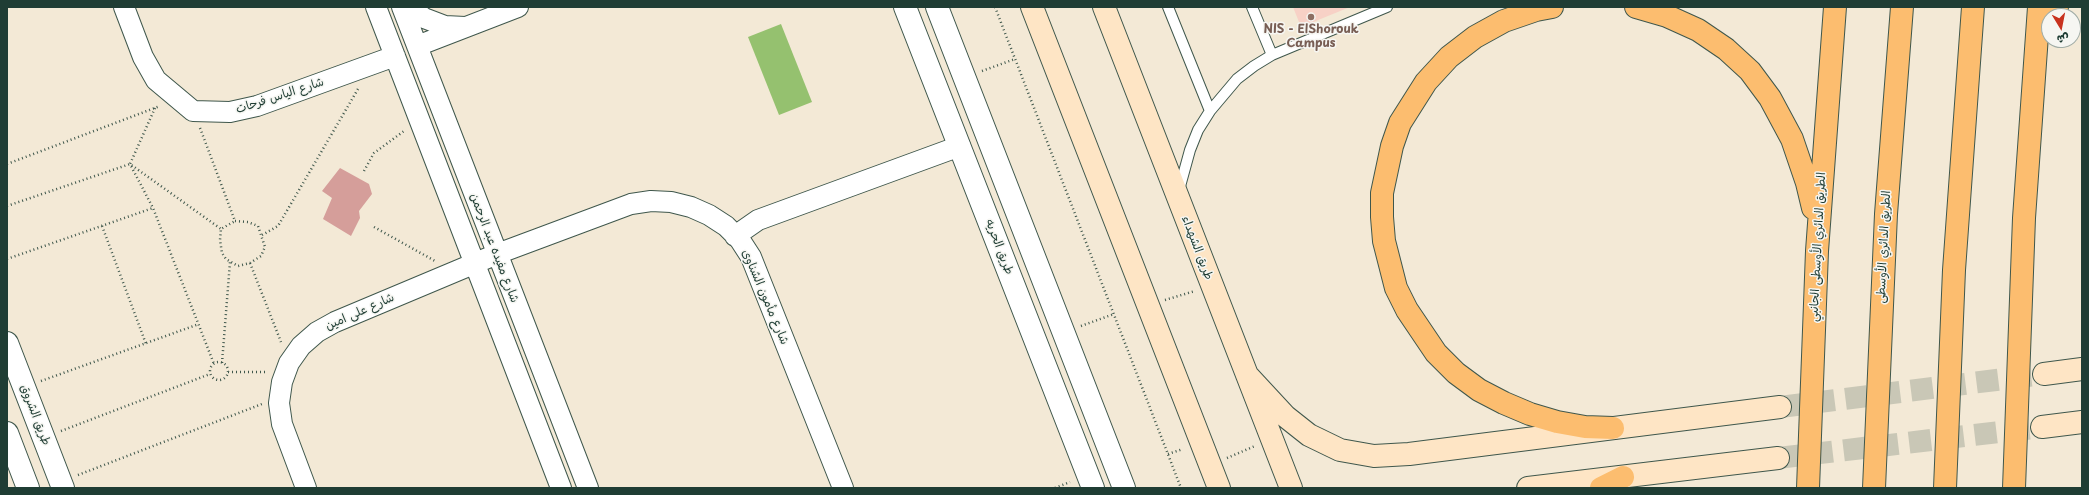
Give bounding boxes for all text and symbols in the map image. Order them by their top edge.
north arrow [2041,8,2081,48]
marker: NIS - ElShorouk Campus [1306,12,1316,22]
place label: NIS - ElShorouk Campus [1263,23,1359,51]
text: ش [2056,30,2070,49]
street label: شارع الياس فرحات [234,75,326,117]
street label: الطريق الدائري الأوسطى الجانبي [1807,172,1829,322]
street label: الطريق الدائري الأوسطى [1874,190,1894,304]
street label: شارع مفيده عبد الرحمن [466,191,522,305]
street label: طريق الشهداء [1178,214,1216,282]
street label: طريق الحريه [982,217,1016,277]
street label: شارع مأمون الشناوى [738,247,792,347]
street label: شارع على امين [323,290,397,334]
street label: طريق الشروق [17,383,53,447]

